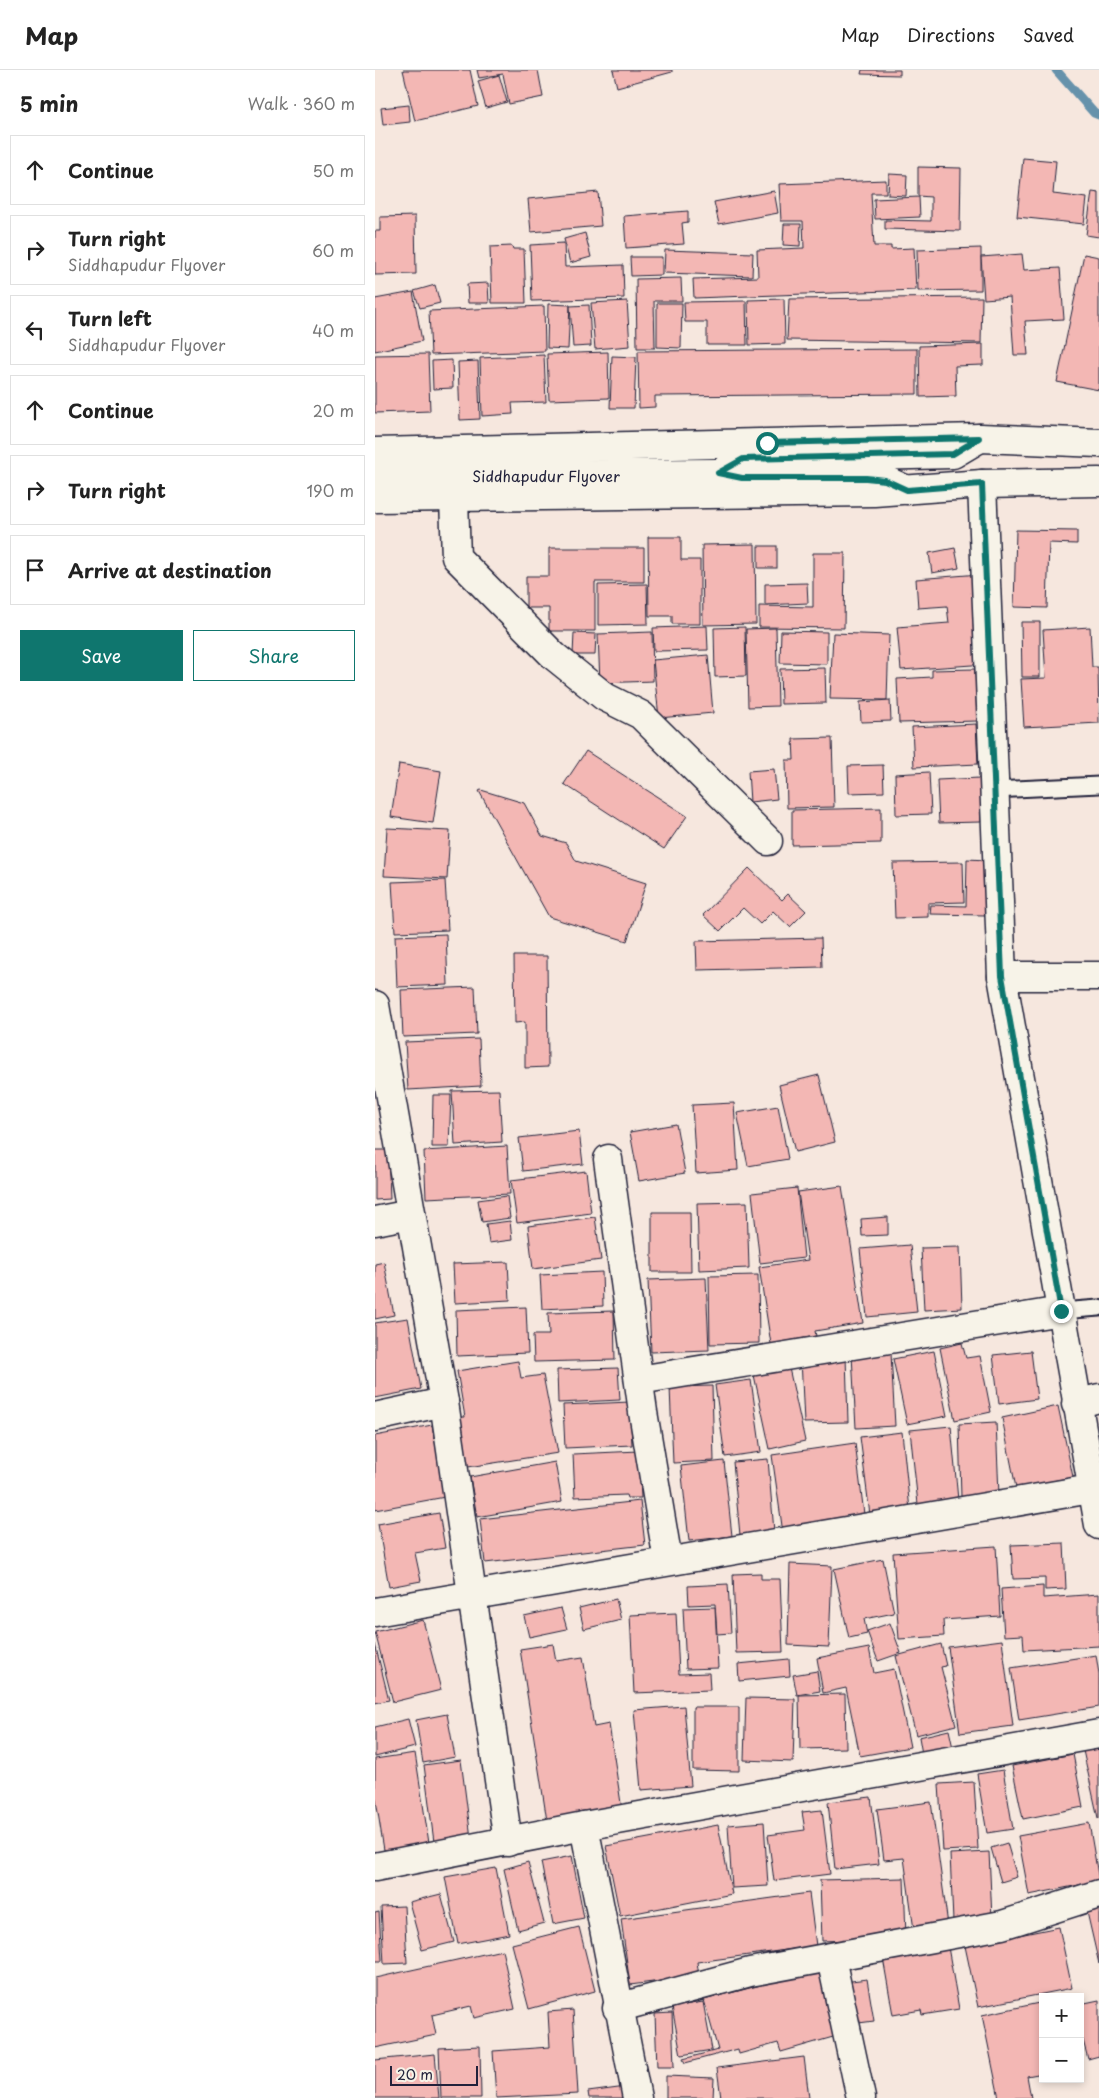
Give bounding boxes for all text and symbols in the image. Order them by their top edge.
text: Map [25,17,78,53]
text: Map [841,21,879,48]
text: Directions [907,21,995,48]
text: Saved [1023,21,1074,48]
text: 5 min [20,87,78,119]
text: Walk · 360 m [248,91,355,115]
icon: ahead [21,156,49,184]
text: Continue [68,156,154,184]
text: 50 m [313,158,354,182]
text: Turn right [68,224,166,252]
icon: right [21,236,49,264]
text: 60 m [312,238,354,262]
text: Siddhapudur Flyover [68,252,225,276]
text: Turn left [68,304,152,332]
icon: left [21,316,49,344]
text: 40 m [312,318,354,342]
text: Siddhapudur Flyover [68,332,225,356]
icon: ahead [21,396,49,424]
text: Continue [68,396,154,424]
text: 20 m [313,398,354,422]
route start [756,432,779,455]
street label: Siddhapudur Flyover [472,464,620,487]
icon: right [21,476,49,504]
text: Turn right [68,476,166,504]
text: 190 m [306,478,354,502]
icon: arrive [21,556,49,584]
text: Arrive at destination [68,556,272,584]
button: Save [20,630,183,681]
button: Share [193,630,355,681]
route end [1050,1300,1073,1323]
map controls [1039,1993,1084,2083]
button: + [1039,1993,1084,2038]
button: − [1039,2038,1084,2083]
scale bar [390,2063,477,2086]
text: 20 m [397,2064,433,2085]

